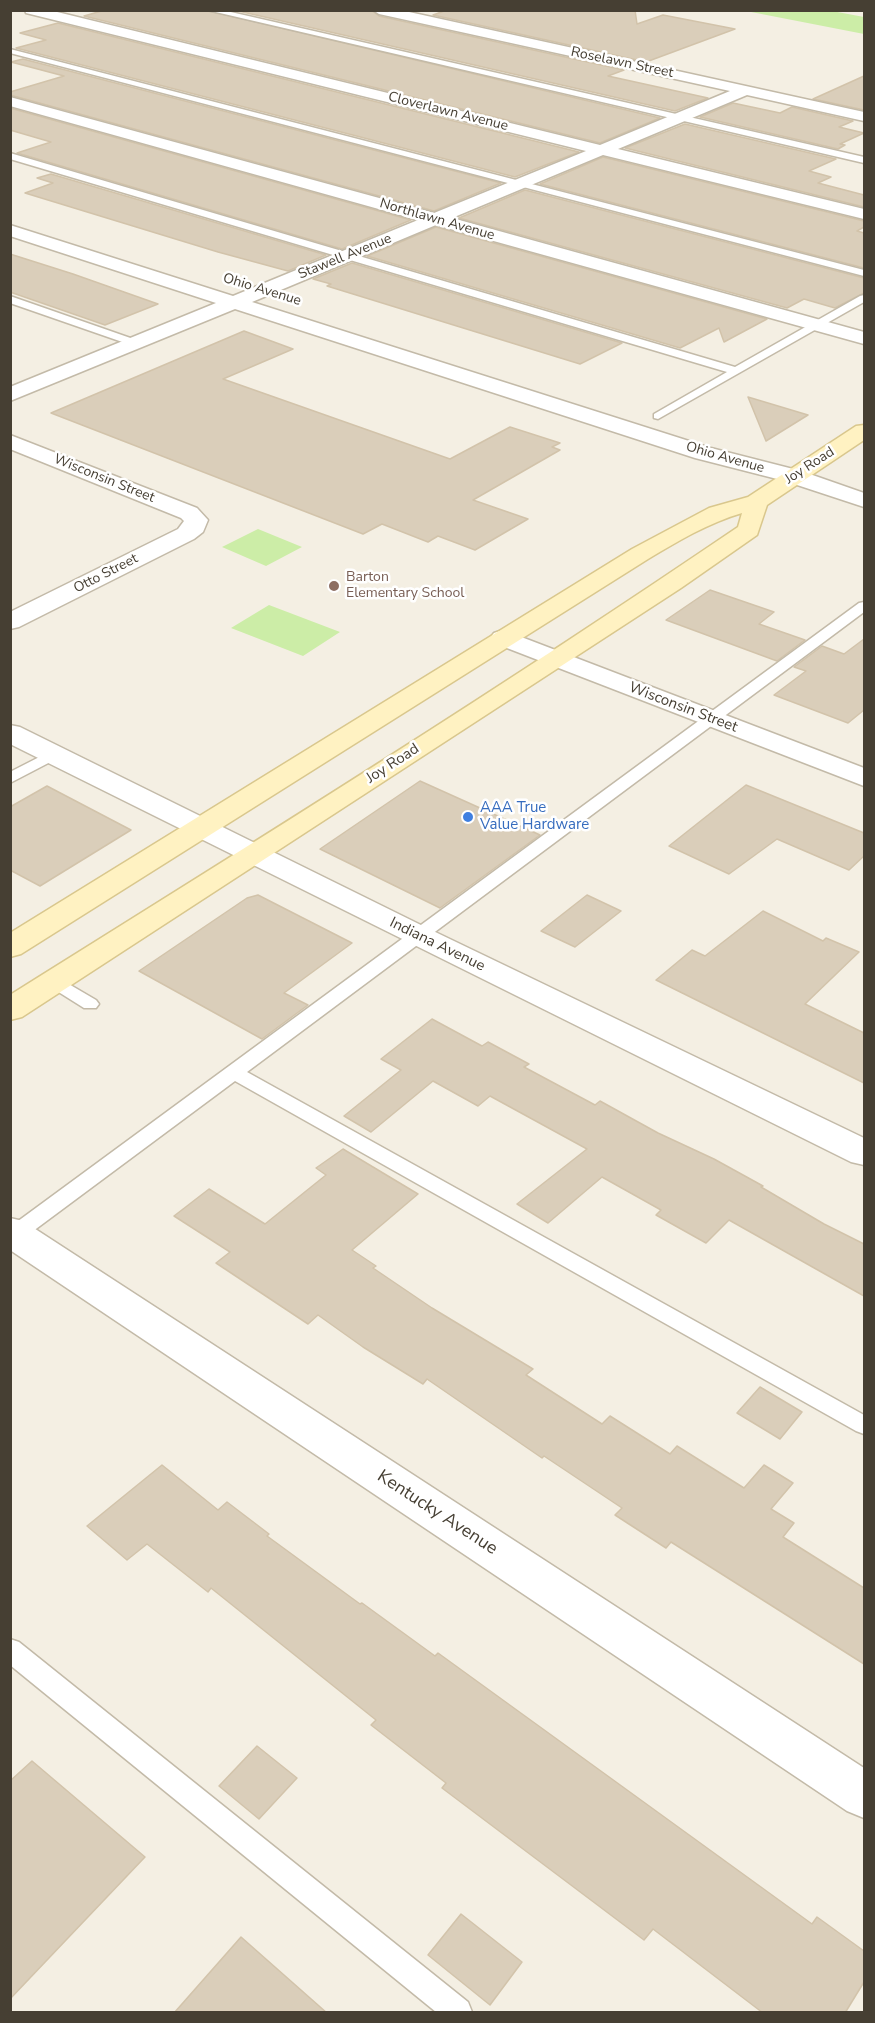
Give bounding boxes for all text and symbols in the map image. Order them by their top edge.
street label: Roselawn Street [569,44,675,82]
street label: Cloverlawn Avenue [386,89,510,135]
street label: Northlawn Avenue [378,196,496,244]
street label: Stawell Avenue [296,231,394,283]
street label: Ohio Avenue [221,270,303,310]
street label: Ohio Avenue [684,439,766,477]
street label: Joy Road [782,444,838,488]
street label: Wisconsin Street [51,451,157,507]
street label: Otto Street [71,551,141,597]
place label: Barton Elementary School [346,570,464,602]
marker: Barton Elementary School [327,579,341,593]
street label: Wisconsin Street [626,679,740,737]
street label: Joy Road [363,740,423,788]
place label: AAA True Value Hardware [480,799,589,834]
marker: AAA True Value Hardware [461,810,475,824]
street label: Indiana Avenue [386,914,488,976]
street label: Kentucky Avenue [373,1466,501,1560]

